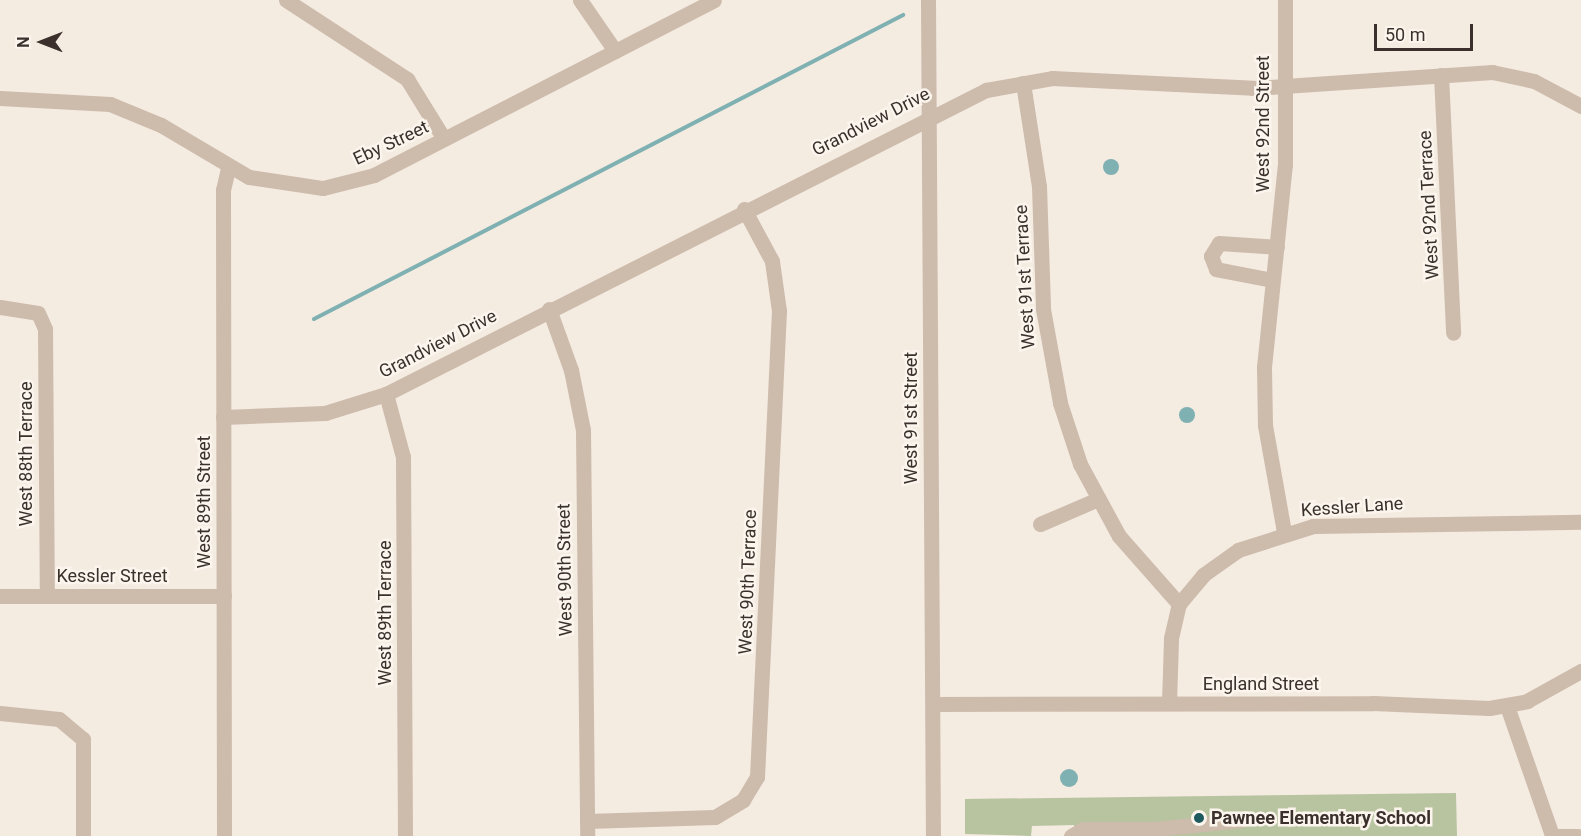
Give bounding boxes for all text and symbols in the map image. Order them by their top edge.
north arrow [12,12,72,72]
scale bar [1377,12,1476,50]
text: 50 m [1385,24,1425,45]
text: N [14,36,33,48]
street label: West 92nd Street [1252,55,1274,193]
street label: Grandview Drive [809,83,933,161]
street label: Eby Street [350,116,432,170]
street label: West 92nd Terrace [1414,130,1444,280]
street label: West 91st Terrace [1010,204,1040,350]
street label: Grandview Drive [376,305,500,383]
street label: West 91st Street [900,352,922,484]
street label: West 88th Terrace [15,381,37,527]
street label: West 89th Street [193,436,215,568]
street label: Kessler Lane [1300,493,1404,521]
street label: West 90th Street [553,503,577,637]
street label: West 90th Terrace [735,509,761,655]
street label: West 89th Terrace [374,540,396,686]
street label: Kessler Street [56,565,168,587]
street label: England Street [1203,673,1319,695]
place label: Pawnee Elementary School [1211,807,1431,829]
marker: Pawnee Elementary School [1192,811,1206,825]

